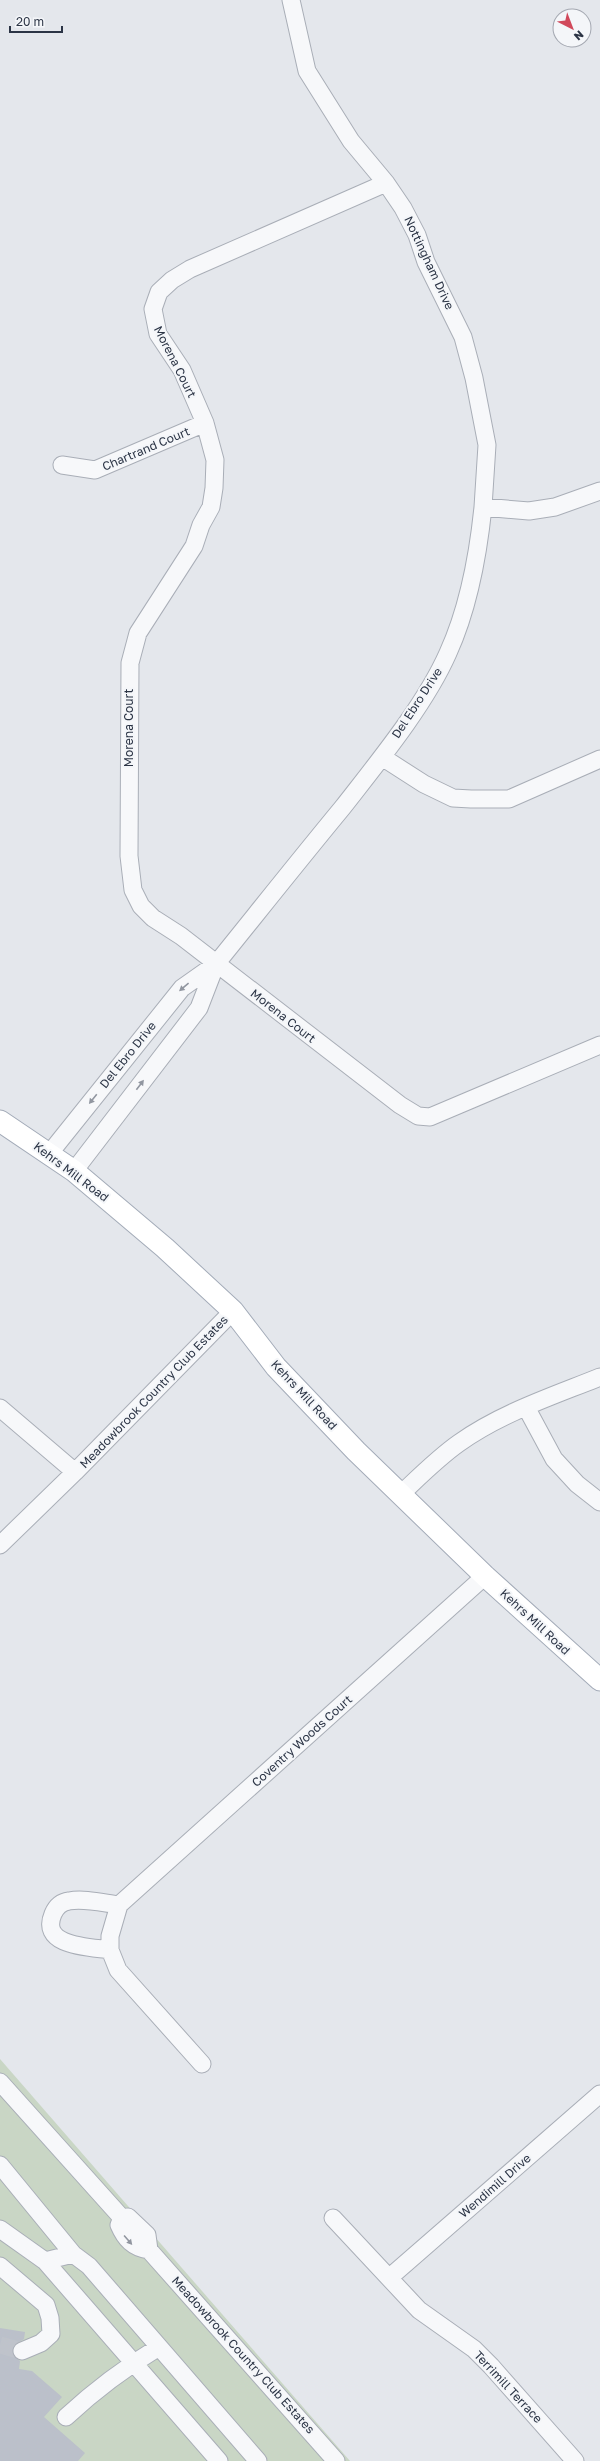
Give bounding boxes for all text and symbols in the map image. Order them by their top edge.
scale bar [10,8,62,34]
north arrow [552,8,592,48]
text: 20 m [16,14,44,29]
text: N [572,28,586,43]
street label: Nottingham Drive [401,214,458,312]
street label: Morena Court [151,323,200,400]
street label: Chartrand Court [100,423,192,474]
street label: Del Ebro Drive [388,664,445,741]
street label: Morena Court [121,689,136,767]
one-way arrow [179,983,190,992]
street label: Morena Court [248,986,319,1046]
street label: Del Ebro Drive [96,1018,159,1091]
one-way arrow [135,1079,144,1090]
one-way arrow [89,1093,98,1104]
street label: Kehrs Mill Road [31,1139,112,1205]
street label: Meadowbrook Country Club Estates [76,1312,231,1471]
street label: Kehrs Mill Road [268,1357,341,1433]
street label: Kehrs Mill Road [497,1585,573,1658]
street label: Coventry Woods Court [248,1691,355,1790]
street label: Wendimill Drive [456,2150,534,2221]
one-way arrow [124,2234,133,2245]
street label: Meadowbrook Country Club Estates [169,2273,318,2436]
street label: Terrimill Terrace [471,2347,546,2426]

